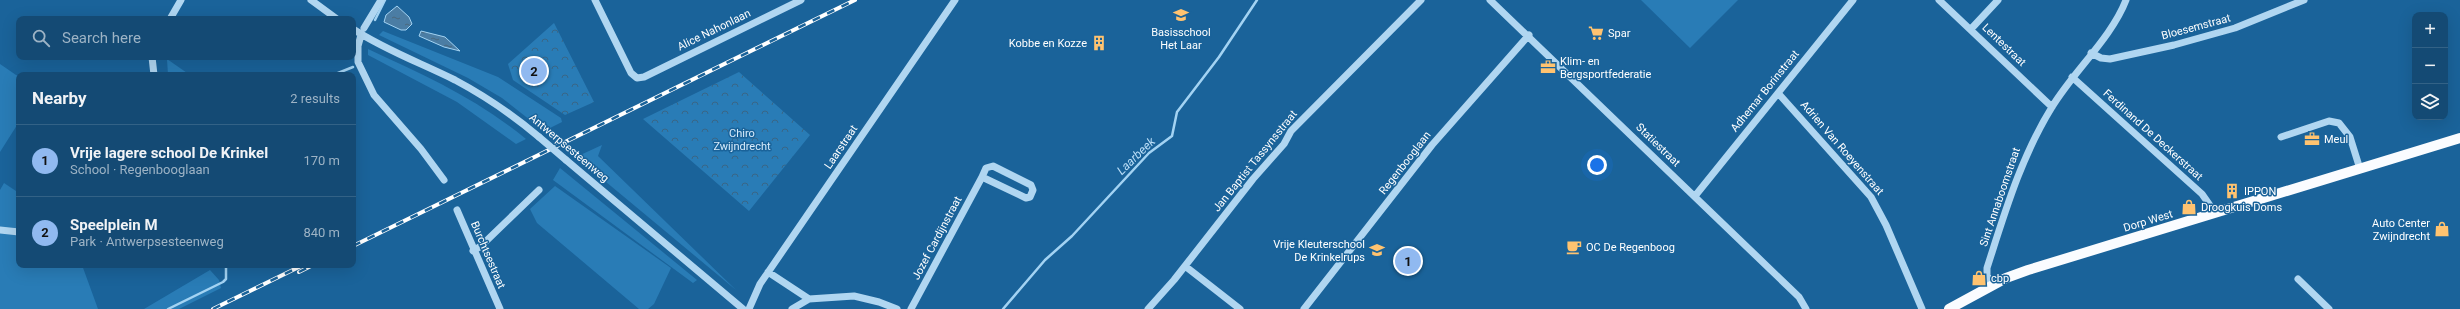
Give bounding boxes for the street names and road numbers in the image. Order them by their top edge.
street label: Alice Nahonlaan [675,7,753,53]
street label: Bloesemstraat [2160,11,2232,42]
street label: Lentestraat [1979,21,2029,69]
street label: Adhemar Borinstraat [1728,47,1802,134]
street label: Ferdinand De Deckerstraat [2101,87,2206,183]
street label: Adrien Van Roeyenstraat [1798,98,1887,198]
street label: Jan Baptist Tassynsstraat [1210,107,1300,214]
street label: Antwerpsesteenweg [527,111,611,185]
street label: Statiestraat [1633,121,1683,170]
street label: Laarstraat [822,122,861,171]
street label: Regenbooglaan [1376,129,1434,197]
street label: Sint Annaboomstraat [1977,146,2023,248]
street label: Jozef Cardijnstraat [909,194,965,282]
street label: Dorp West [2122,207,2175,235]
street label: Burchtsestraat [468,219,508,291]

